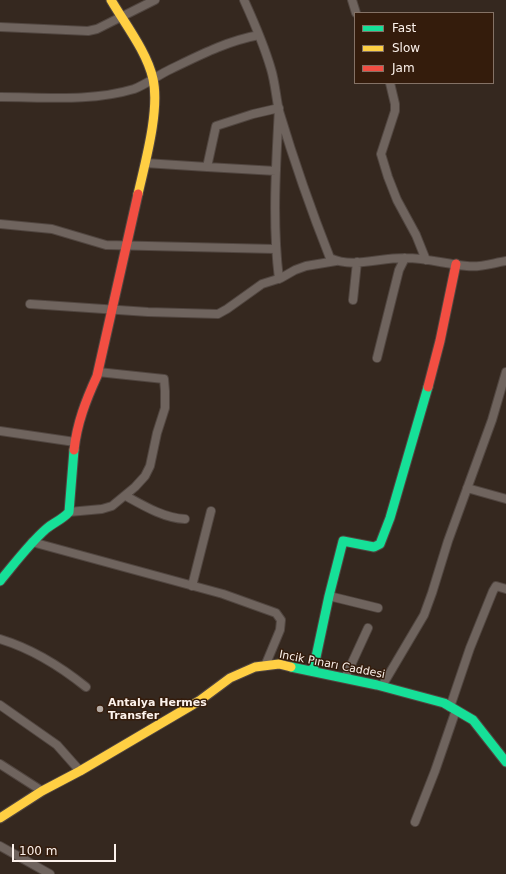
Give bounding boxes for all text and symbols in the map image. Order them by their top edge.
legend [354,12,494,84]
text: Fast [392,21,416,35]
text: Slow [392,41,420,55]
text: Jam [392,61,415,75]
street label: Incik Pınarı Caddesi [278,648,386,682]
place label: Antalya Hermes Transfer [108,696,207,722]
marker: Antalya Hermes Transfer [95,704,105,714]
scale bar [14,836,118,862]
text: 100 m [19,844,57,858]

